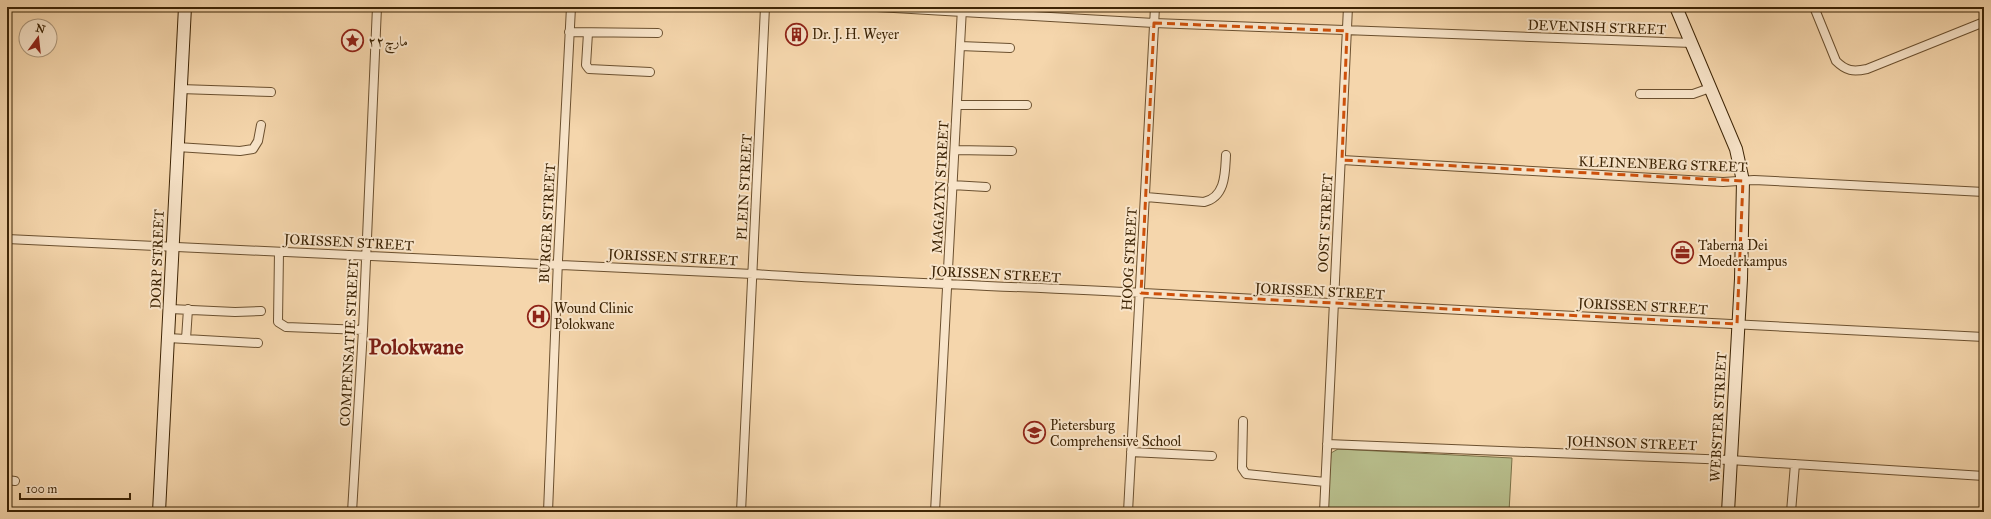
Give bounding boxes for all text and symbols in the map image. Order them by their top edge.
street label: DEVENISH STREET [1527,17,1667,38]
north arrow [18,18,58,58]
text: N [34,21,47,36]
building icon: Dr. J. H. Weyer [783,21,809,47]
place label: Dr. J. H. Weyer [812,26,900,44]
place icon: ۲۲مارچ [339,28,365,54]
place label: ۲۲مارچ [368,33,408,54]
street label: MAGAZYN STREET [929,120,952,254]
street label: PLEIN STREET [733,133,756,241]
street label: KLEINENBERG STREET [1578,153,1748,176]
street label: BURGER STREET [536,162,559,283]
street label: OOST STREET [1314,173,1337,273]
street label: HOOG STREET [1118,206,1141,311]
street label: DORP STREET [147,209,168,309]
street label: JORISSEN STREET [282,231,415,255]
place label: Taberna Dei Moederkampus [1698,237,1787,270]
office icon: Taberna Dei Moederkampus [1670,240,1696,266]
street label: JORISSEN STREET [606,246,739,270]
street label: COMPENSATIE STREET [337,259,362,427]
street label: JORISSEN STREET [929,263,1062,287]
street label: JORISSEN STREET [1253,280,1386,304]
street label: JORISSEN STREET [1576,295,1709,319]
place label: Wound Clinic Polokwane [554,300,633,333]
hospital icon: Wound Clinic Polokwane [525,303,551,329]
district label: Polokwane [368,333,464,360]
street label: WEBSTER STREET [1707,351,1730,483]
place label: Pietersburg Comprehensive School [1050,417,1182,450]
school or university icon: Pietersburg Comprehensive School [1022,420,1048,446]
street label: JOHNSON STREET [1564,433,1698,455]
scale bar [20,475,130,501]
text: 100 m [26,482,57,496]

